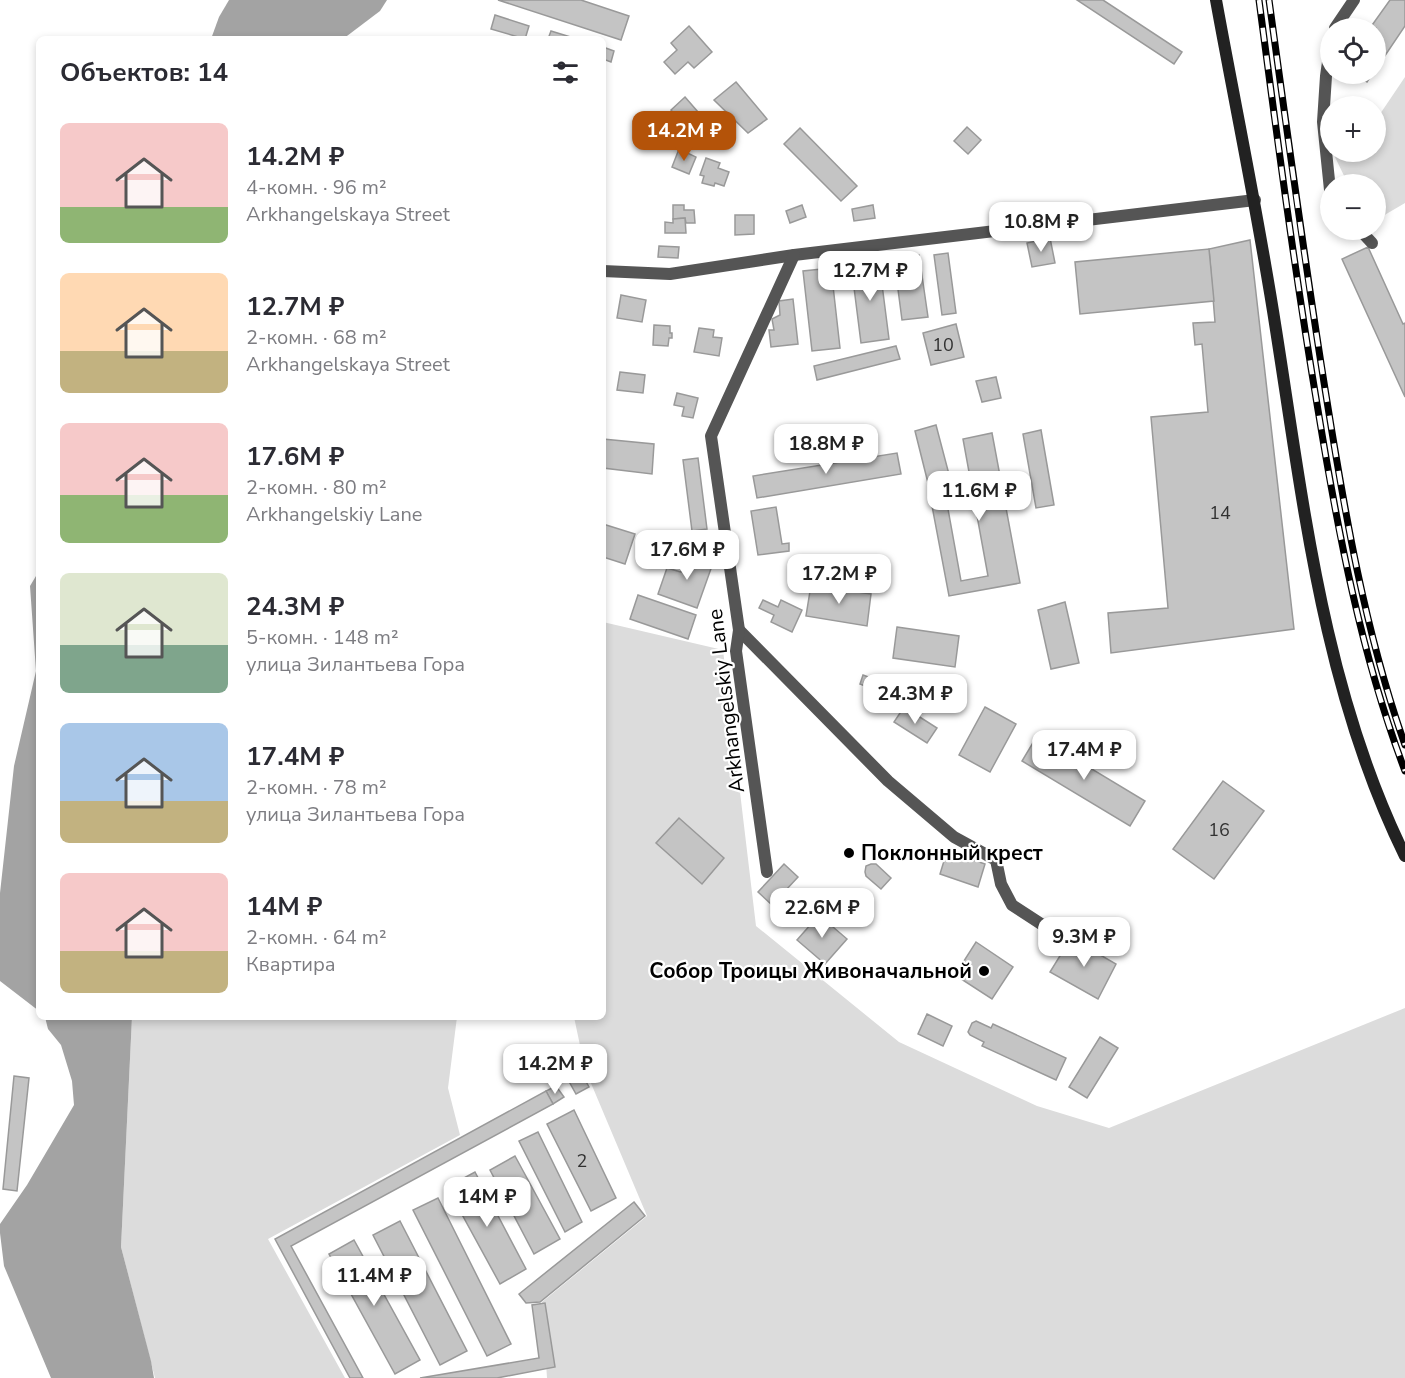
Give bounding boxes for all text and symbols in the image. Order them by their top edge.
map controls [1320,18,1386,240]
button: locate [1320,18,1386,84]
text: Объектов: 14 [60,55,228,90]
icon: filters [549,56,582,89]
button: + [1320,96,1386,162]
pin: 14.2M ₽ [629,111,739,162]
text: 14.2M ₽ [646,117,722,144]
text: 14.2M ₽ [246,139,344,174]
icon: home [108,147,180,219]
text: 4-комн. · 96 m² [246,174,387,201]
button: − [1320,174,1386,240]
text: Arkhangelskaya Street [246,201,450,228]
pin: 10.8M ₽ [986,202,1096,253]
text: 10.8M ₽ [1003,208,1079,235]
pin: 12.7M ₽ [815,251,925,302]
text: 12.7M ₽ [832,257,908,284]
text: 12.7M ₽ [246,289,344,324]
icon: home [108,297,180,369]
text: 2-комн. · 68 m² [246,324,387,351]
house number: 10 [932,333,954,357]
text: Arkhangelskaya Street [246,351,450,378]
pin: 18.8M ₽ [771,424,881,475]
text: 18.8M ₽ [788,430,864,457]
text: 17.6M ₽ [246,439,344,474]
icon: home [108,447,180,519]
pin: 11.6M ₽ [924,471,1034,522]
text: 2-комн. · 80 m² [246,474,387,501]
text: 11.6M ₽ [941,477,1017,504]
text: Arkhangelskiy Lane [246,501,422,528]
house number: 14 [1209,501,1231,525]
pin: 17.6M ₽ [632,530,742,581]
text: 17.6M ₽ [649,536,725,563]
pin: 17.2M ₽ [784,554,894,605]
text: 17.2M ₽ [801,560,877,587]
text: 24.3M ₽ [246,589,344,624]
icon: home [108,597,180,669]
street label: Arkhangelskiy Lane [701,607,751,795]
text: 5-комн. · 148 m² [246,624,399,651]
text: улица Зилантьева Гора [246,651,465,678]
pin: 24.3M ₽ [860,674,970,725]
text: 24.3M ₽ [877,680,953,707]
pin: 17.4M ₽ [1029,730,1139,781]
text: 17.4M ₽ [1046,736,1122,763]
text: 17.4M ₽ [246,739,344,774]
icon: home [108,747,180,819]
text: 2-комн. · 78 m² [246,774,387,801]
text: улица Зилантьева Гора [246,801,465,828]
house number: 16 [1208,818,1230,842]
place label: Поклонный крест [861,839,1043,867]
marker: Поклонный крест [842,846,856,860]
pin: 22.6M ₽ [767,888,877,939]
text: 14M ₽ [246,889,322,924]
text: 22.6M ₽ [784,894,860,921]
icon: home [108,897,180,969]
pin: 9.3M ₽ [1035,917,1133,968]
text: 9.3M ₽ [1052,923,1116,950]
text: 2-комн. · 64 m² [246,924,387,951]
text: Квартира [246,951,336,978]
place label: Собор Троицы Живоначальной [649,957,972,985]
marker: Собор Троицы Живоначальной [977,964,991,978]
pin: 14.2M ₽ [500,1044,610,1095]
text: 14.2M ₽ [517,1050,593,1077]
house number: 2 [577,1149,587,1173]
pin: 14M ₽ [445,1177,529,1228]
text: 14M ₽ [458,1183,516,1210]
pin: 11.4M ₽ [319,1256,429,1307]
text: 11.4M ₽ [336,1262,412,1289]

